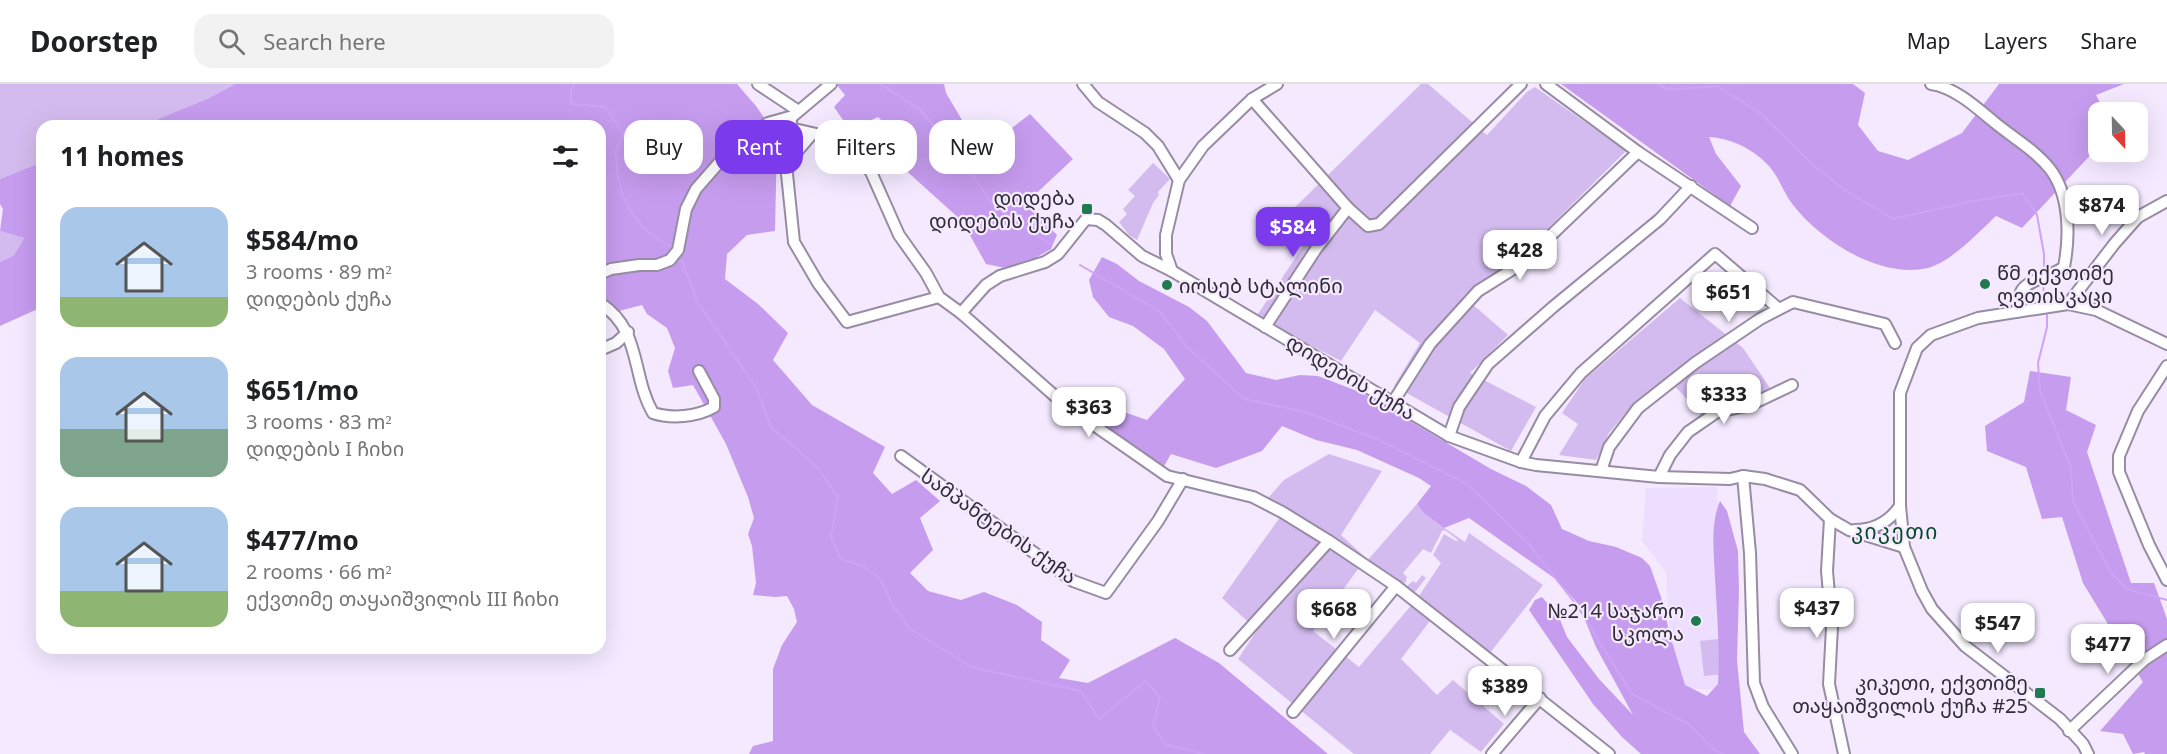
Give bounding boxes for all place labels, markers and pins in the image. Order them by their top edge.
place label: დიდება დიდების ქუჩა [929,184,1075,234]
pin: $874 [2066,185,2138,236]
marker: დიდება დიდების ქუჩა [1080,202,1094,216]
pin: $584 [1257,207,1329,258]
pin: $428 [1484,230,1556,281]
place label: წმ ექვთიმე ღვთისკაცი [1997,259,2114,309]
place label: იოსებ სტალინი [1179,272,1343,299]
pin: $651 [1693,272,1765,323]
marker: წმ ექვთიმე ღვთისკაცი [1978,277,1992,291]
marker: იოსებ სტალინი [1160,278,1174,292]
pin: $333 [1688,374,1760,425]
pin: $363 [1053,387,1125,438]
pin: $437 [1781,588,1853,639]
pin: $668 [1298,589,1370,640]
place label: №214 საჯარო სკოლა [1547,597,1684,647]
pin: $547 [1962,603,2034,654]
marker: №214 საჯარო სკოლა [1689,614,1703,628]
pin: $477 [2072,624,2144,675]
pin: $389 [1469,666,1541,717]
place label: კიკეთი, ექვთიმე თაყაიშვილის ქუჩა #25 [1792,669,2028,719]
marker: კიკეთი, ექვთიმე თაყაიშვილის ქუჩა #25 [2033,686,2047,700]

